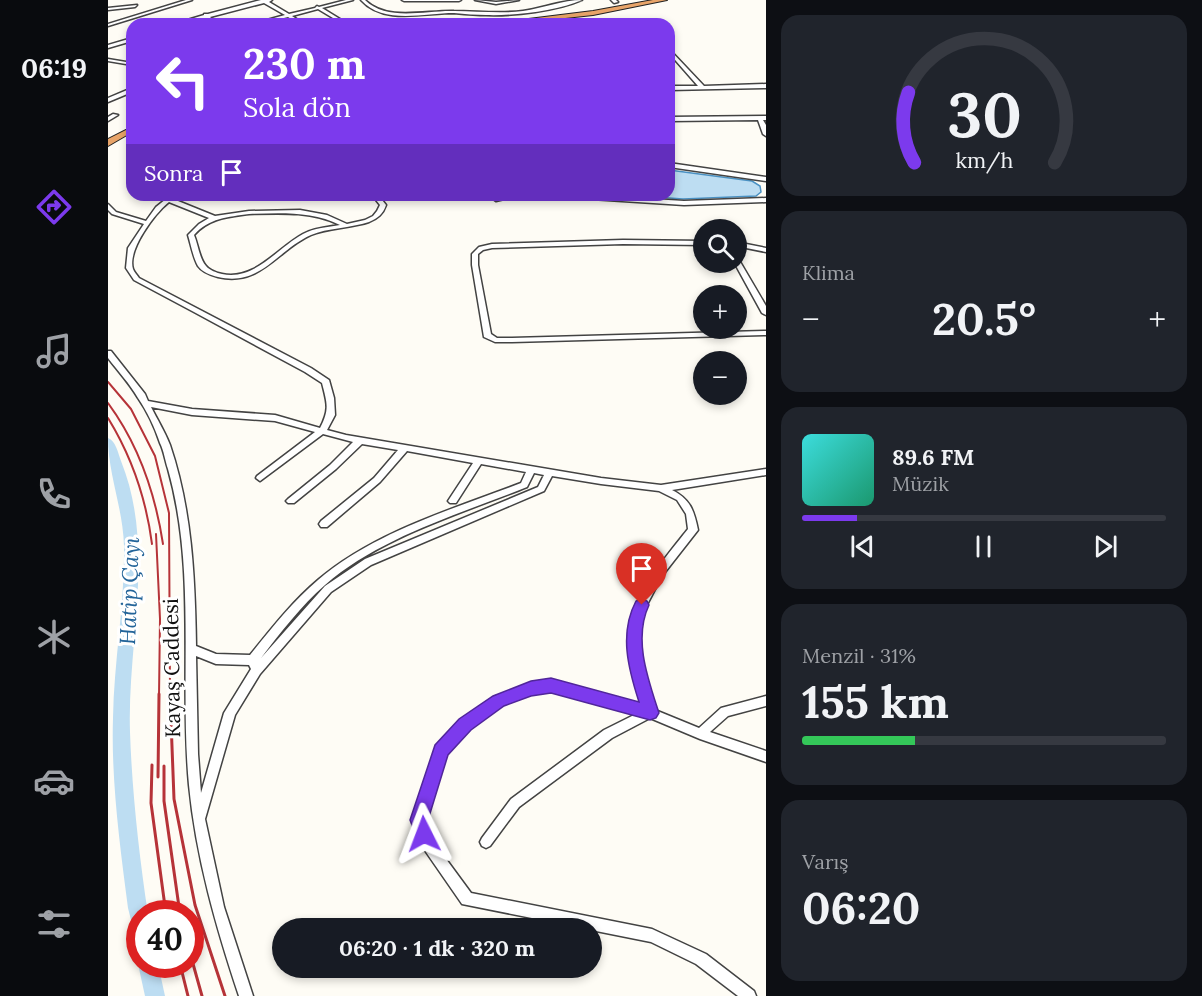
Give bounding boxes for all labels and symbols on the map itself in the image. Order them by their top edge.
water label: Hatip Çayı [113,537,145,645]
pin [616,543,667,605]
street label: Kayaş Caddesi [157,598,186,738]
position arrow [392,802,456,866]
speed limit sign: 40 [126,900,204,978]

